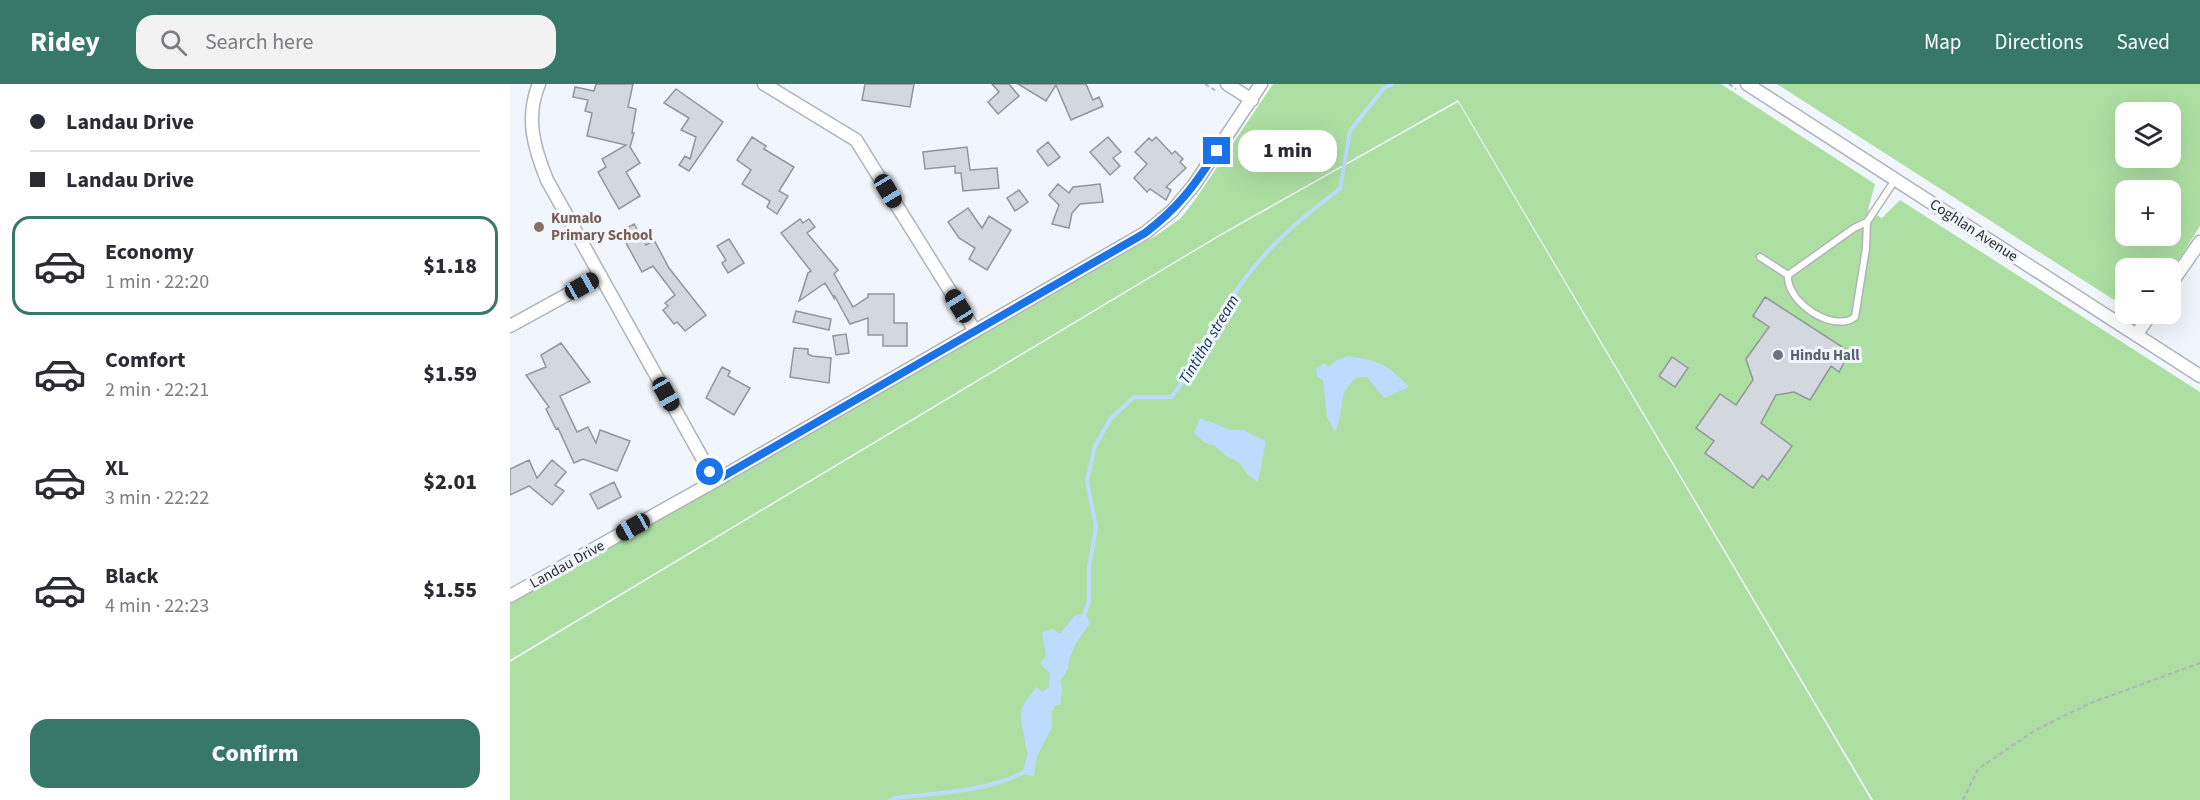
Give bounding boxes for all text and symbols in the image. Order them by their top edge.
search box [136,15,556,69]
text: Ridey [30,22,100,62]
icon: search [157,26,190,59]
text: Search here [205,26,313,58]
text: Map [1924,27,1962,57]
text: Directions [1995,27,2083,57]
text: Saved [2116,27,2170,57]
map controls [2115,102,2181,324]
button: layers [2115,102,2181,168]
text: Landau Drive [66,106,194,138]
callout: 1 min [1238,130,1337,172]
route end [1203,137,1230,164]
text: 1 min [1263,137,1312,165]
text: Landau Drive [66,164,194,196]
car [871,171,905,211]
button: + [2115,180,2181,246]
street label: Coghlan Avenue [1926,194,2022,267]
place label: Kumalo Primary School [551,208,653,246]
marker: Kumalo Primary School [532,220,546,234]
text: Economy [105,236,194,268]
icon: car [33,239,87,293]
text: $1.18 [423,250,477,282]
button: − [2115,258,2181,324]
text: 1 min · 22:20 [105,268,209,296]
car [562,269,602,303]
car [942,286,976,326]
water label: Tintitha stream [1174,291,1244,388]
text: Comfort [105,344,186,376]
place label: Hindu Hall [1790,345,1860,366]
icon: car [33,347,87,401]
marker: Hindu Hall [1771,348,1785,362]
text: $1.59 [423,358,477,390]
car [649,374,683,414]
text: 2 min · 22:21 [105,376,209,404]
text: XL [105,452,129,484]
icon: car [33,455,87,509]
route start [696,458,723,485]
text: $2.01 [423,466,477,498]
text: 3 min · 22:22 [105,484,209,512]
car [613,510,653,544]
street label: Landau Drive [526,535,608,594]
text: Black [105,560,159,592]
icon: car [33,563,87,617]
text: $1.55 [423,574,477,606]
text: 4 min · 22:23 [105,592,209,620]
button: Confirm [30,719,480,788]

